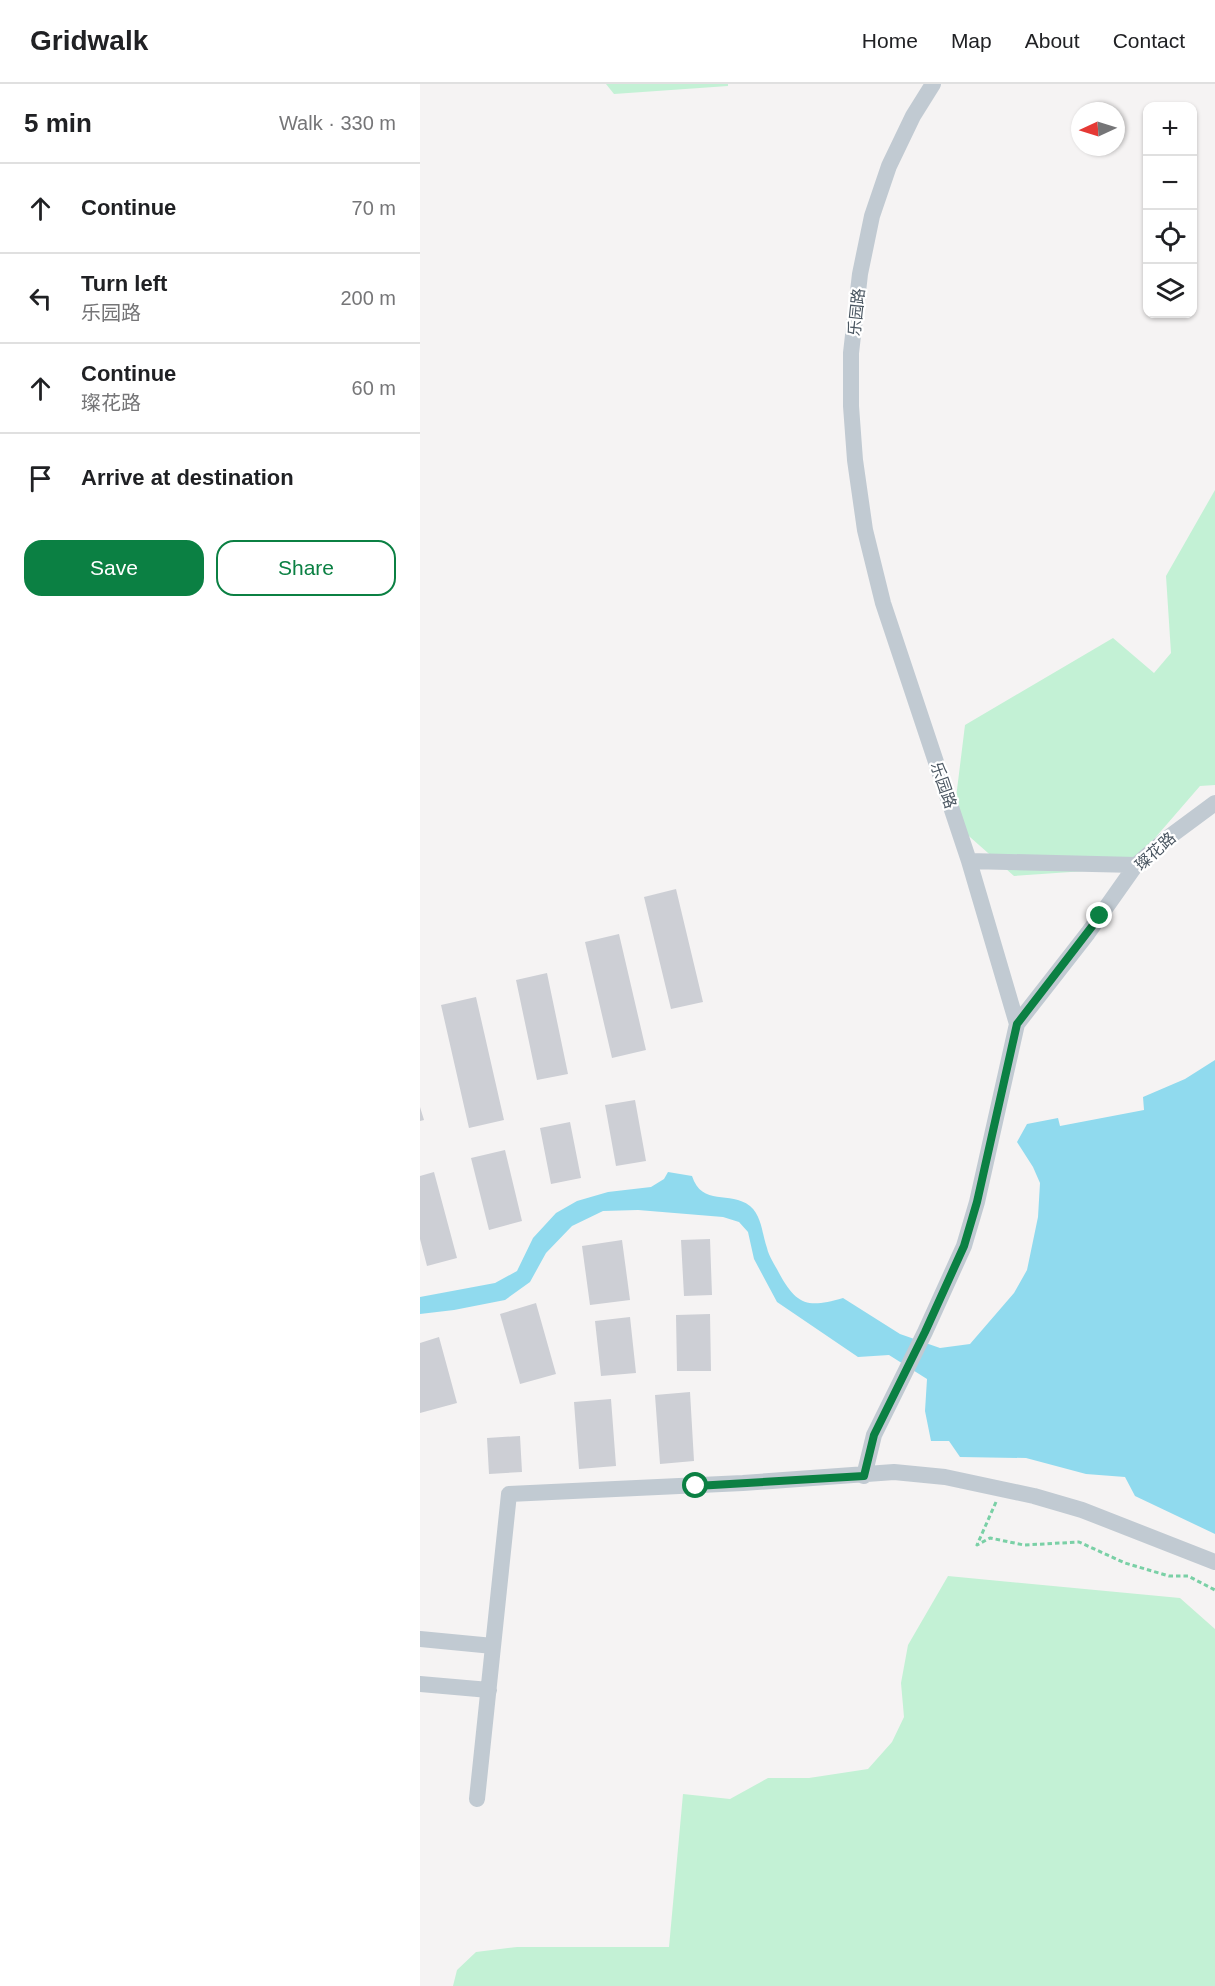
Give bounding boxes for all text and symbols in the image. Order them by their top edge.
text: Gridwalk [30,25,148,56]
text: Home [862,29,918,52]
text: Map [951,29,992,52]
text: About [1025,29,1080,52]
text: Contact [1113,29,1185,52]
north arrow [1071,102,1125,156]
map controls [1143,102,1197,318]
button: + [1143,102,1197,156]
text: 5 min [24,108,92,138]
text: Walk · 330 m [279,112,396,134]
button: − [1143,156,1197,210]
icon: ahead [24,192,57,225]
text: Continue [81,195,176,220]
text: 70 m [352,197,396,219]
button: locate [1143,210,1197,264]
button: layers [1143,264,1197,318]
text: Turn left [81,271,167,296]
icon: left [24,282,57,315]
text: 200 m [340,287,396,309]
street label: 乐园路 [846,287,867,337]
text: 乐园路 [81,302,141,324]
text: Continue [81,361,176,386]
icon: ahead [24,372,57,405]
text: 60 m [352,377,396,399]
text: 璨花路 [81,392,141,414]
icon: arrive [24,462,57,495]
text: Arrive at destination [81,465,294,490]
button: Save [24,540,204,596]
button: Share [216,540,396,596]
street label: 乐园路 [928,760,959,811]
street label: 璨花路 [1132,829,1179,874]
route end [1086,902,1112,928]
route start [682,1472,708,1498]

